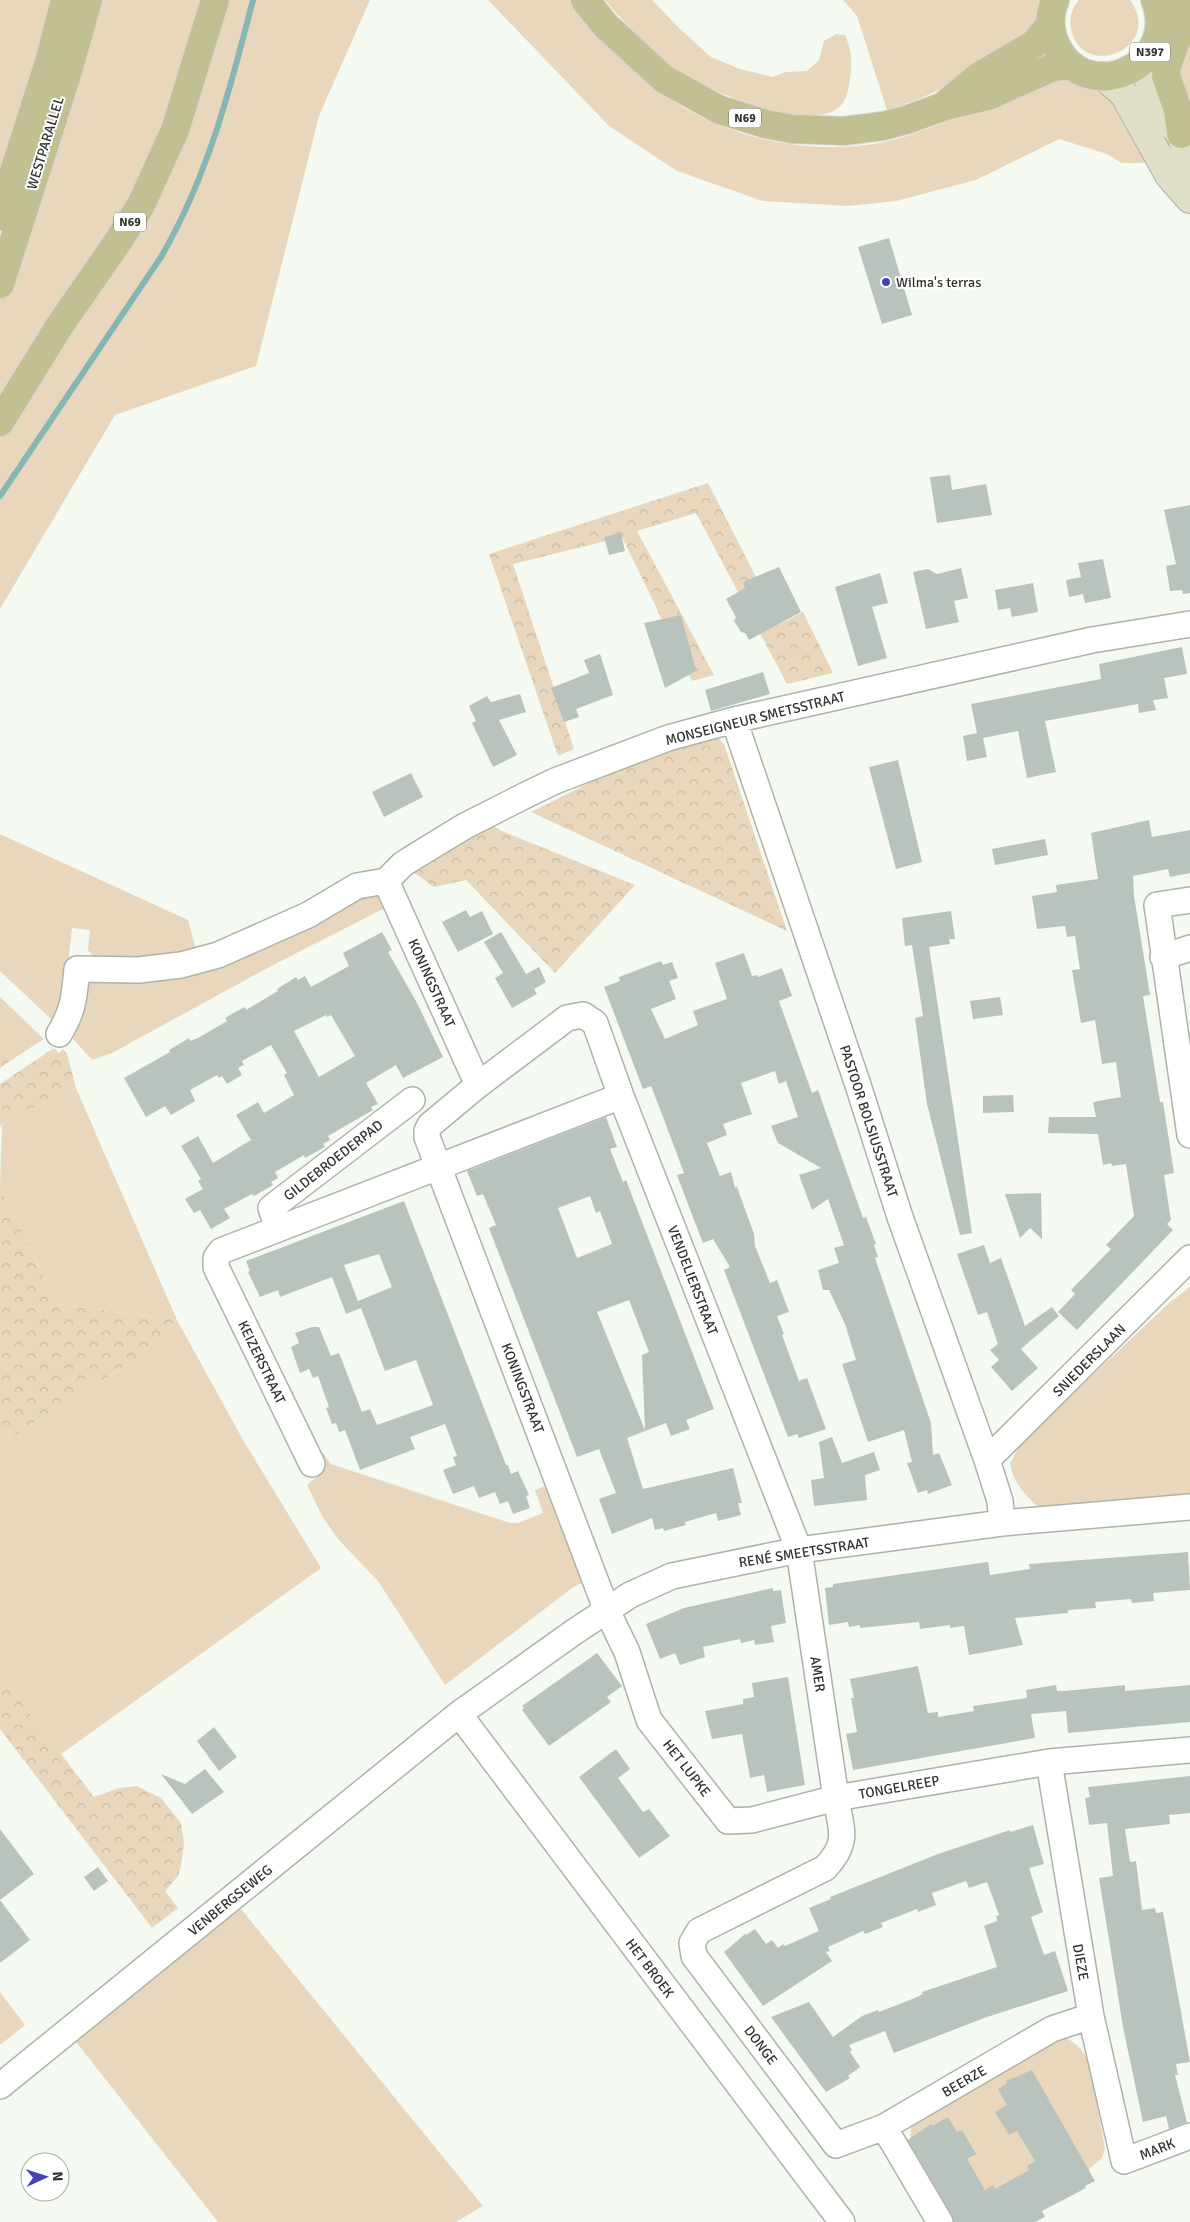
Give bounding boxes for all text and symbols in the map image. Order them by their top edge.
road number: N397 [1130,42,1170,62]
street label: WESTPARALLEL [23,95,68,192]
road number: N69 [729,109,761,128]
road number: N69 [114,212,146,232]
place label: Wilma's terras [896,274,981,291]
marker: Wilma's terras [880,276,892,288]
street label: MONSEIGNEUR SMETSSTRAAT [664,688,847,749]
street label: KONINGSTRAAT [404,936,459,1030]
street label: PASTOOR BOLSIUSSTRAAT [836,1043,901,1200]
street label: GILDEBROEDERPAD [280,1116,386,1204]
street label: VENDELIERSTRAAT [664,1223,721,1337]
street label: KEIZERSTRAAT [234,1318,289,1407]
street label: SNIEDERSLAAN [1049,1320,1129,1400]
street label: KONINGSTRAAT [497,1341,548,1436]
street label: RENÉ SMEETSSTRAAT [737,1534,871,1571]
street label: AMER [806,1655,829,1693]
street label: HET LUPKE [659,1736,714,1800]
street label: TONGELREEP [857,1772,941,1803]
street label: VENBERGSEWEG [185,1861,276,1940]
street label: HET BROEK [622,1935,678,2002]
street label: DIEZE [1069,1942,1092,1982]
street label: DONGE [740,2022,781,2068]
street label: BEERZE [939,2062,990,2101]
street label: MARK [1137,2135,1178,2164]
north arrow [20,2152,70,2202]
text: N [49,2171,66,2182]

